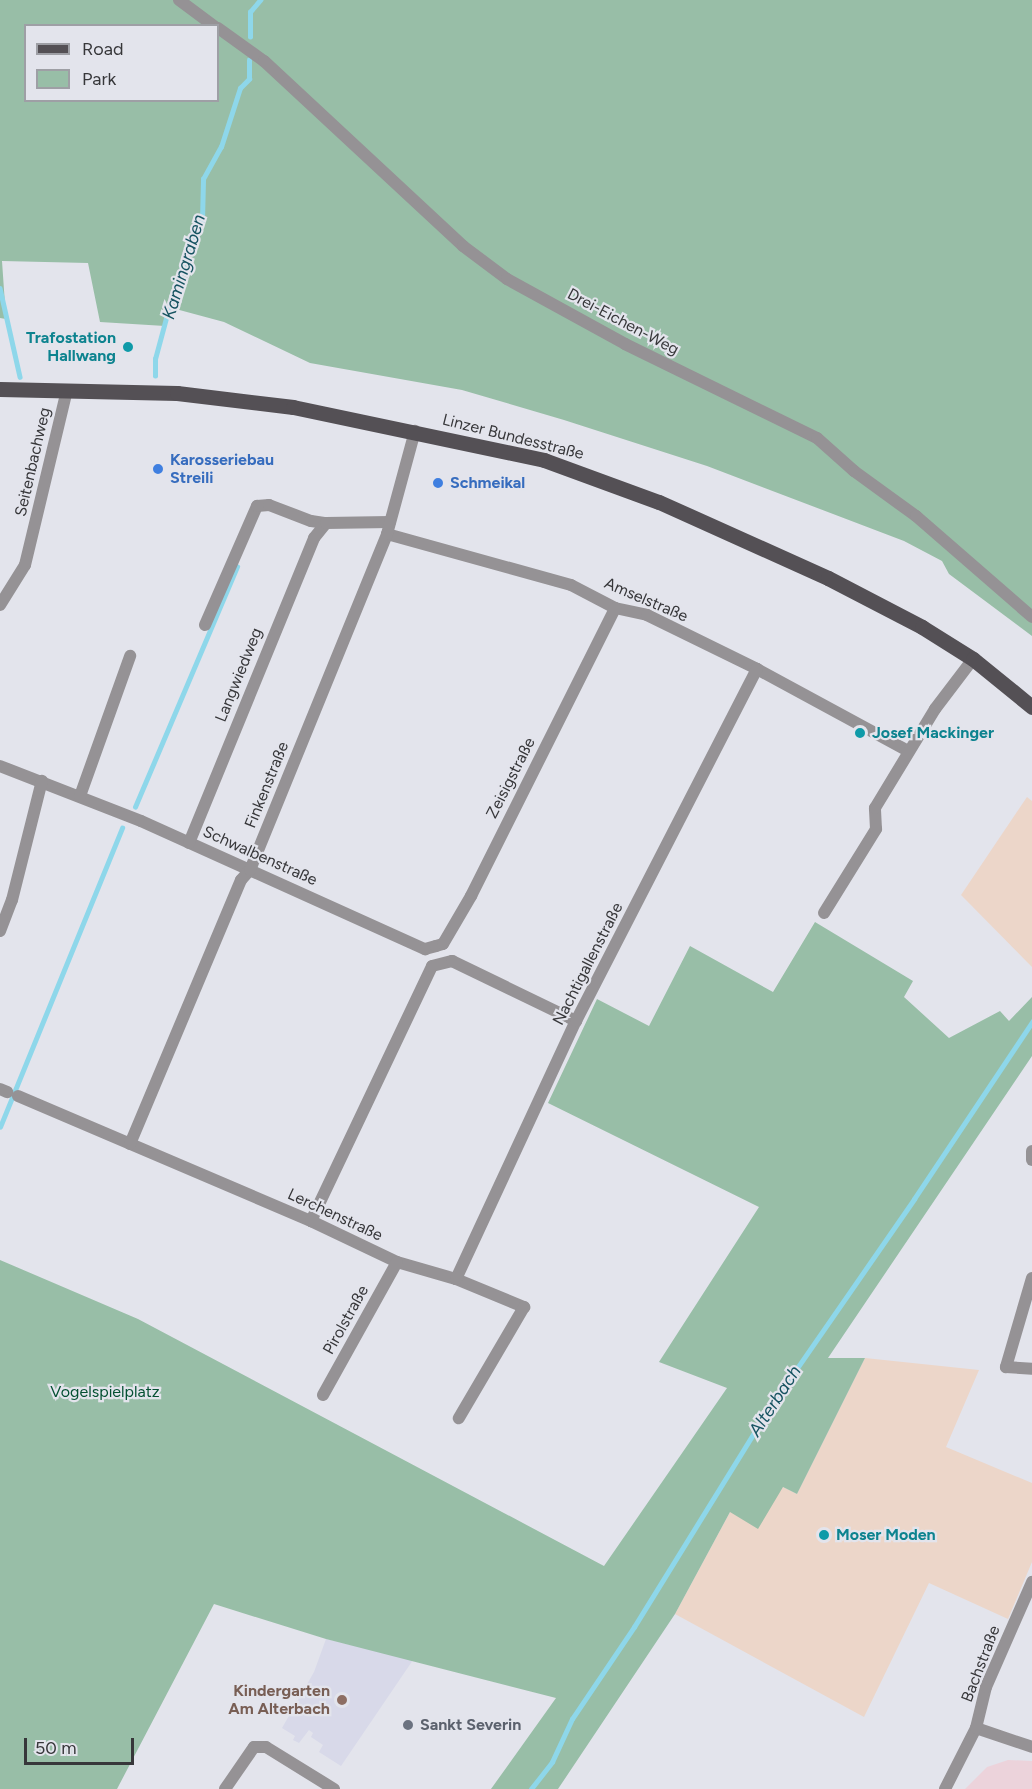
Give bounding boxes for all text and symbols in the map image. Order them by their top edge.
legend [24,24,219,102]
text: Road [82,38,123,60]
text: Park [82,68,116,90]
water label: Kamingraben [158,212,210,322]
street label: Drei-Eichen-Weg [564,285,682,359]
place label: Trafostation Hallwang [26,328,116,366]
marker: Trafostation Hallwang [121,340,135,354]
street label: Seitenbachweg [11,406,55,518]
street label: Linzer Bundesstraße [440,410,586,464]
place label: Karosseriebau Streili [170,450,274,488]
marker: Karosseriebau Streili [151,462,165,476]
place label: Schmeikal [450,473,525,493]
marker: Schmeikal [431,476,445,490]
street label: Amselstraße [601,574,691,626]
street label: Langwiedweg [211,625,267,725]
place label: Josef Mackinger [872,723,994,743]
marker: Josef Mackinger [853,726,867,740]
street label: Zeisigstraße [482,734,540,822]
street label: Finkenstraße [241,739,293,831]
street label: Schwalbenstraße [200,822,320,890]
street label: Nachtigallenstraße [549,900,627,1028]
street label: Lerchenstraße [284,1185,386,1245]
street label: Pirolstraße [319,1282,373,1358]
water label: Alterbach [744,1362,806,1440]
park label: Vogelspielplatz [50,1382,160,1402]
place label: Moser Moden [836,1525,936,1545]
marker: Moser Moden [817,1528,831,1542]
street label: Bachstraße [958,1623,1004,1705]
place label: Kindergarten Am Alterbach [228,1681,330,1719]
marker: Kindergarten Am Alterbach [335,1693,349,1707]
place label: Sankt Severin [420,1715,521,1735]
marker: Sankt Severin [401,1718,415,1732]
scale bar [27,1726,136,1764]
text: 50 m [35,1737,77,1759]

